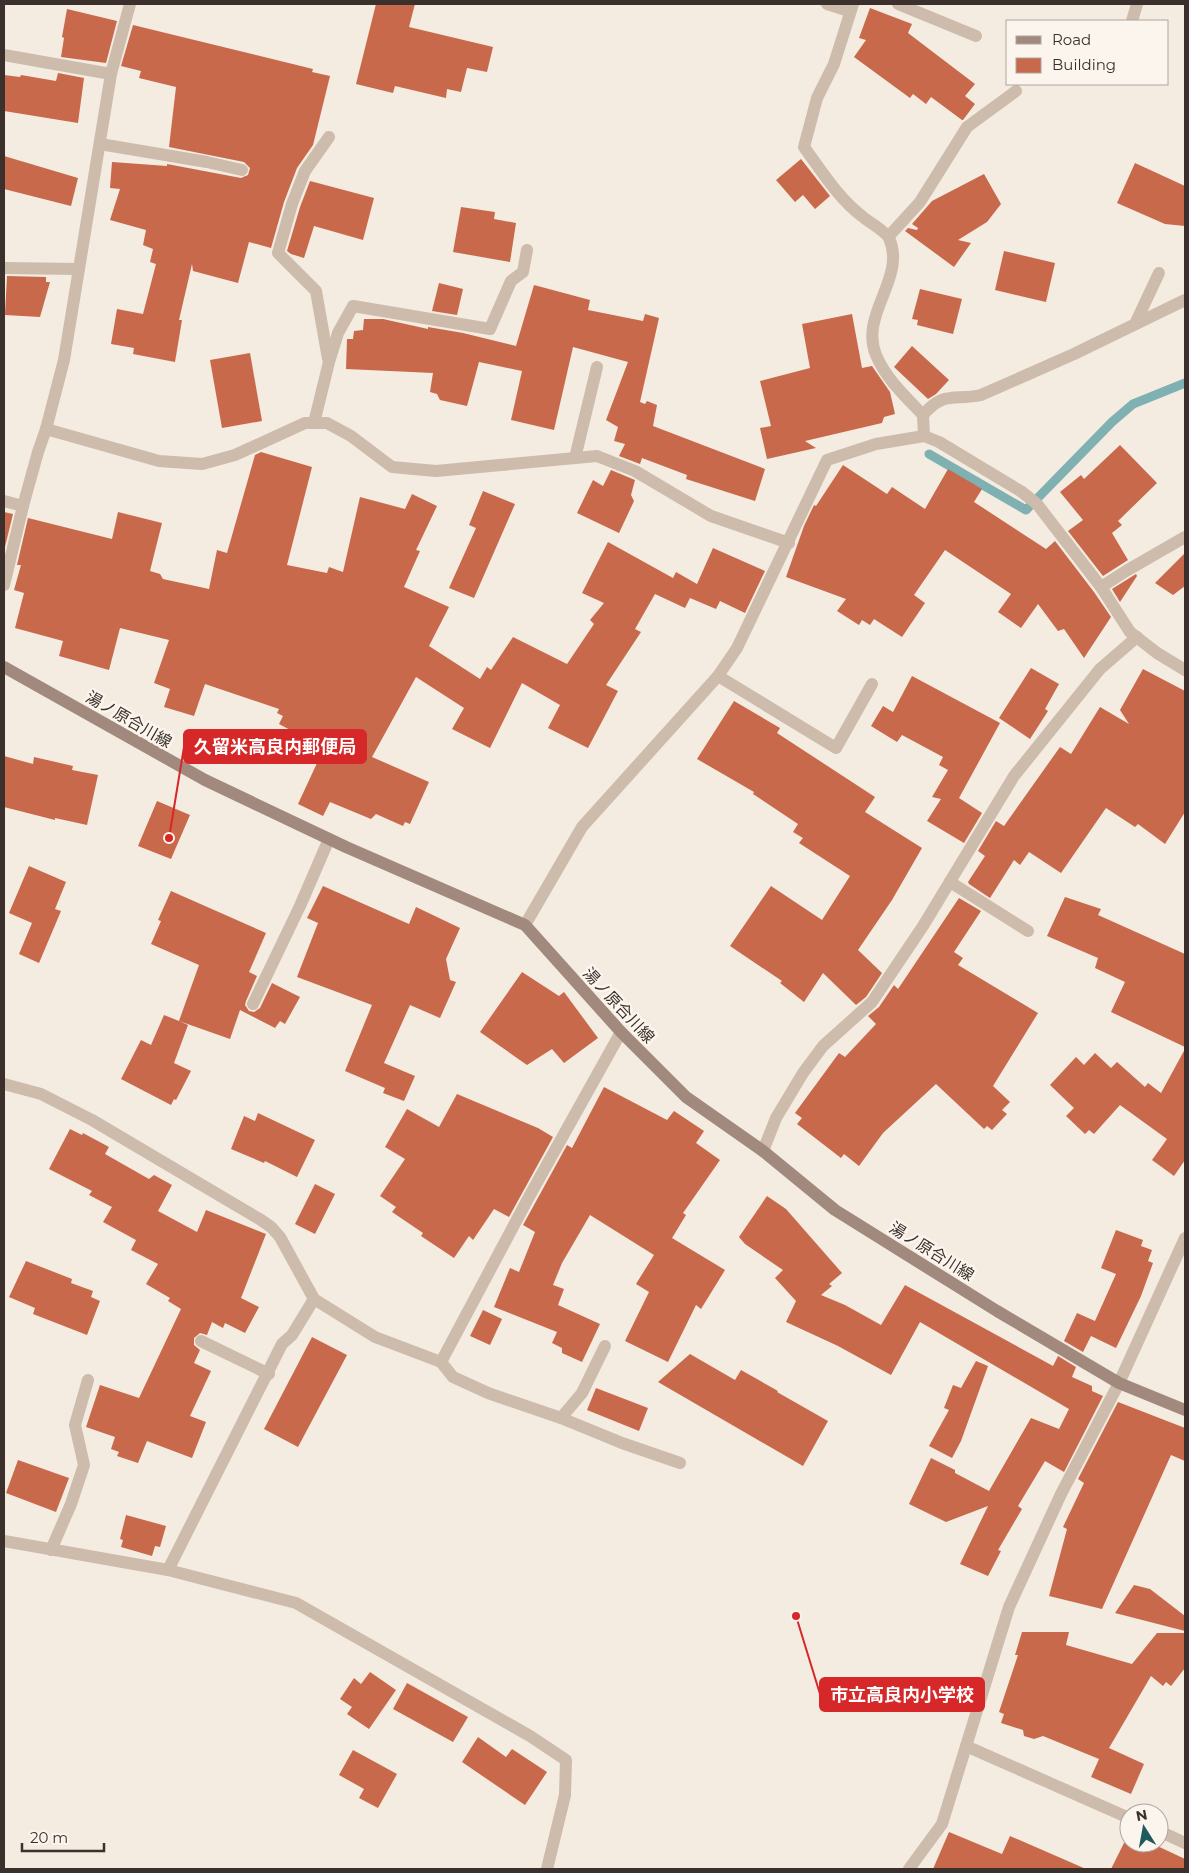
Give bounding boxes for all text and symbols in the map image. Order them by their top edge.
legend [1006,20,1169,85]
text: Road [1052,30,1091,49]
text: Building [1052,55,1116,74]
street label: 湯ノ原合川線 [82,687,175,752]
callout: 久留米高良内郵便局 [184,730,366,763]
text: 久留米高良内郵便局 [194,736,356,758]
street label: 湯ノ原合川線 [579,964,658,1047]
street label: 湯ノ原合川線 [886,1218,977,1285]
callout: 市立高良内小学校 [820,1678,984,1711]
text: 市立高良内小学校 [830,1684,974,1706]
north arrow [1119,1803,1169,1853]
text: N [1134,1805,1149,1825]
scale bar [22,1820,105,1852]
text: 20 m [30,1828,68,1847]

